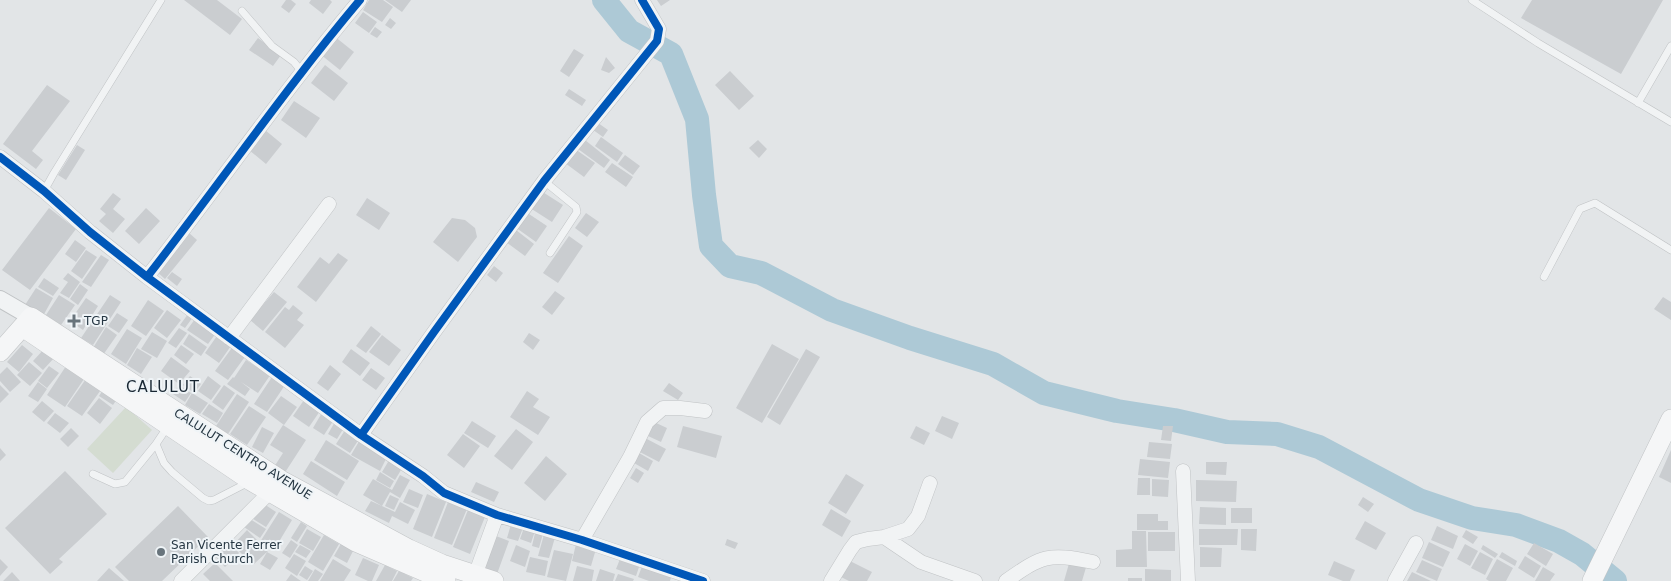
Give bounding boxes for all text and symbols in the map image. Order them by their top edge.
place label: TGP [83,314,108,328]
marker: TGP [68,315,80,327]
district label: CALULUT [126,378,200,396]
street label: CALULUT CENTRO AVENUE [171,406,315,502]
place label: San Vicente Ferrer Parish Church [171,538,282,566]
marker: San Vicente Ferrer Parish Church [155,546,167,558]

